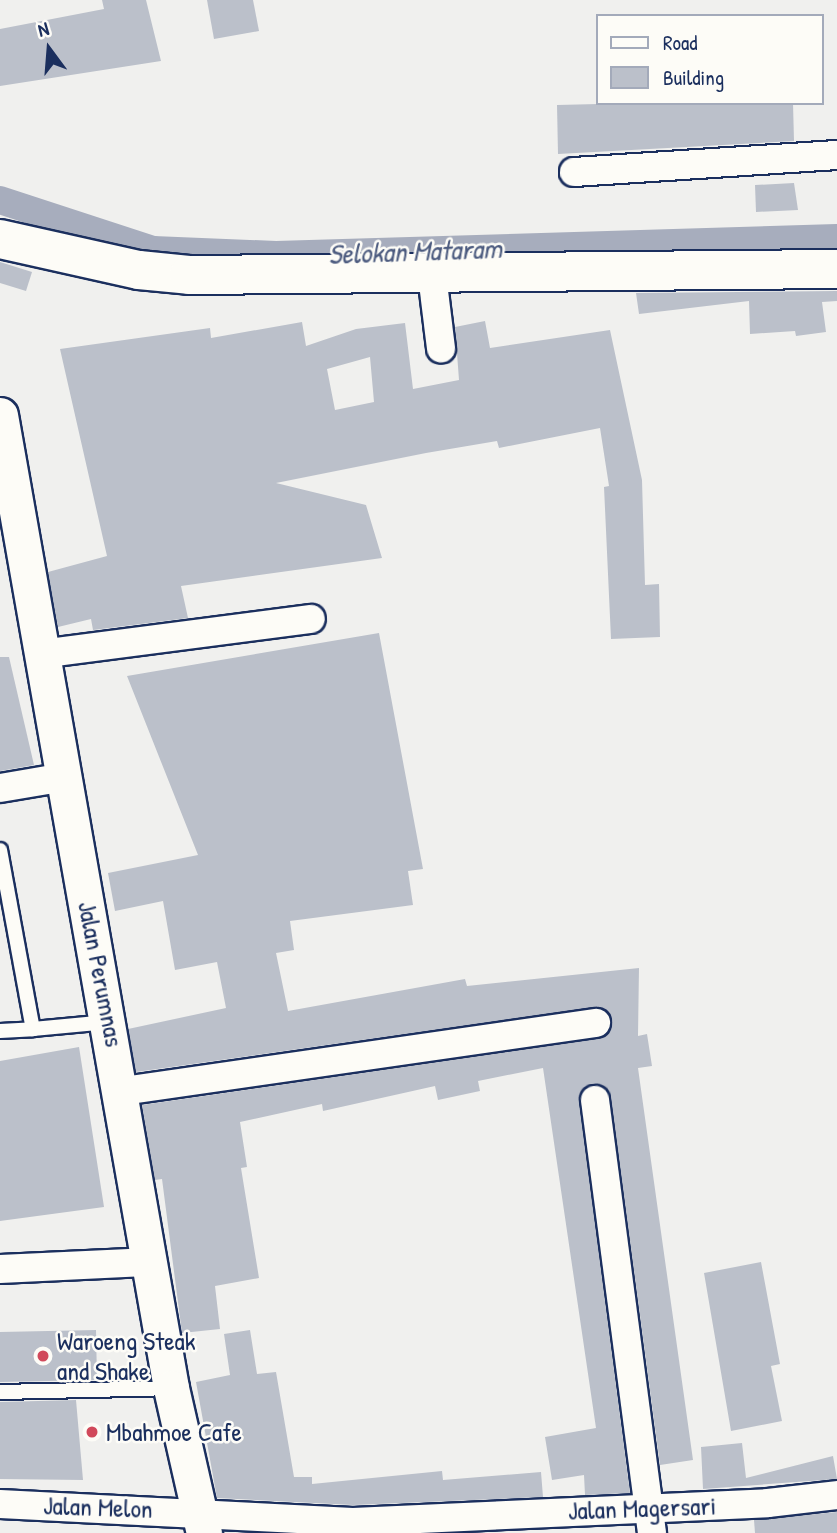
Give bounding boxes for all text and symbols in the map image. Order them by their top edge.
north arrow [14,14,84,84]
legend [596,14,823,105]
text: N [35,15,52,43]
text: Road [663,28,697,57]
text: Building [663,63,724,92]
water label: Selokan Mataram [328,231,502,271]
street label: Jalan Perumnas [72,899,130,1049]
place label: Waroeng Steak and Shake [57,1325,196,1386]
marker: Waroeng Steak and Shake [35,1348,51,1364]
place label: Mbahmoe Cafe [106,1416,242,1448]
marker: Mbahmoe Cafe [84,1424,100,1440]
street label: Jalan Melon [43,1489,153,1525]
street label: Jalan Magersari [567,1490,717,1526]

